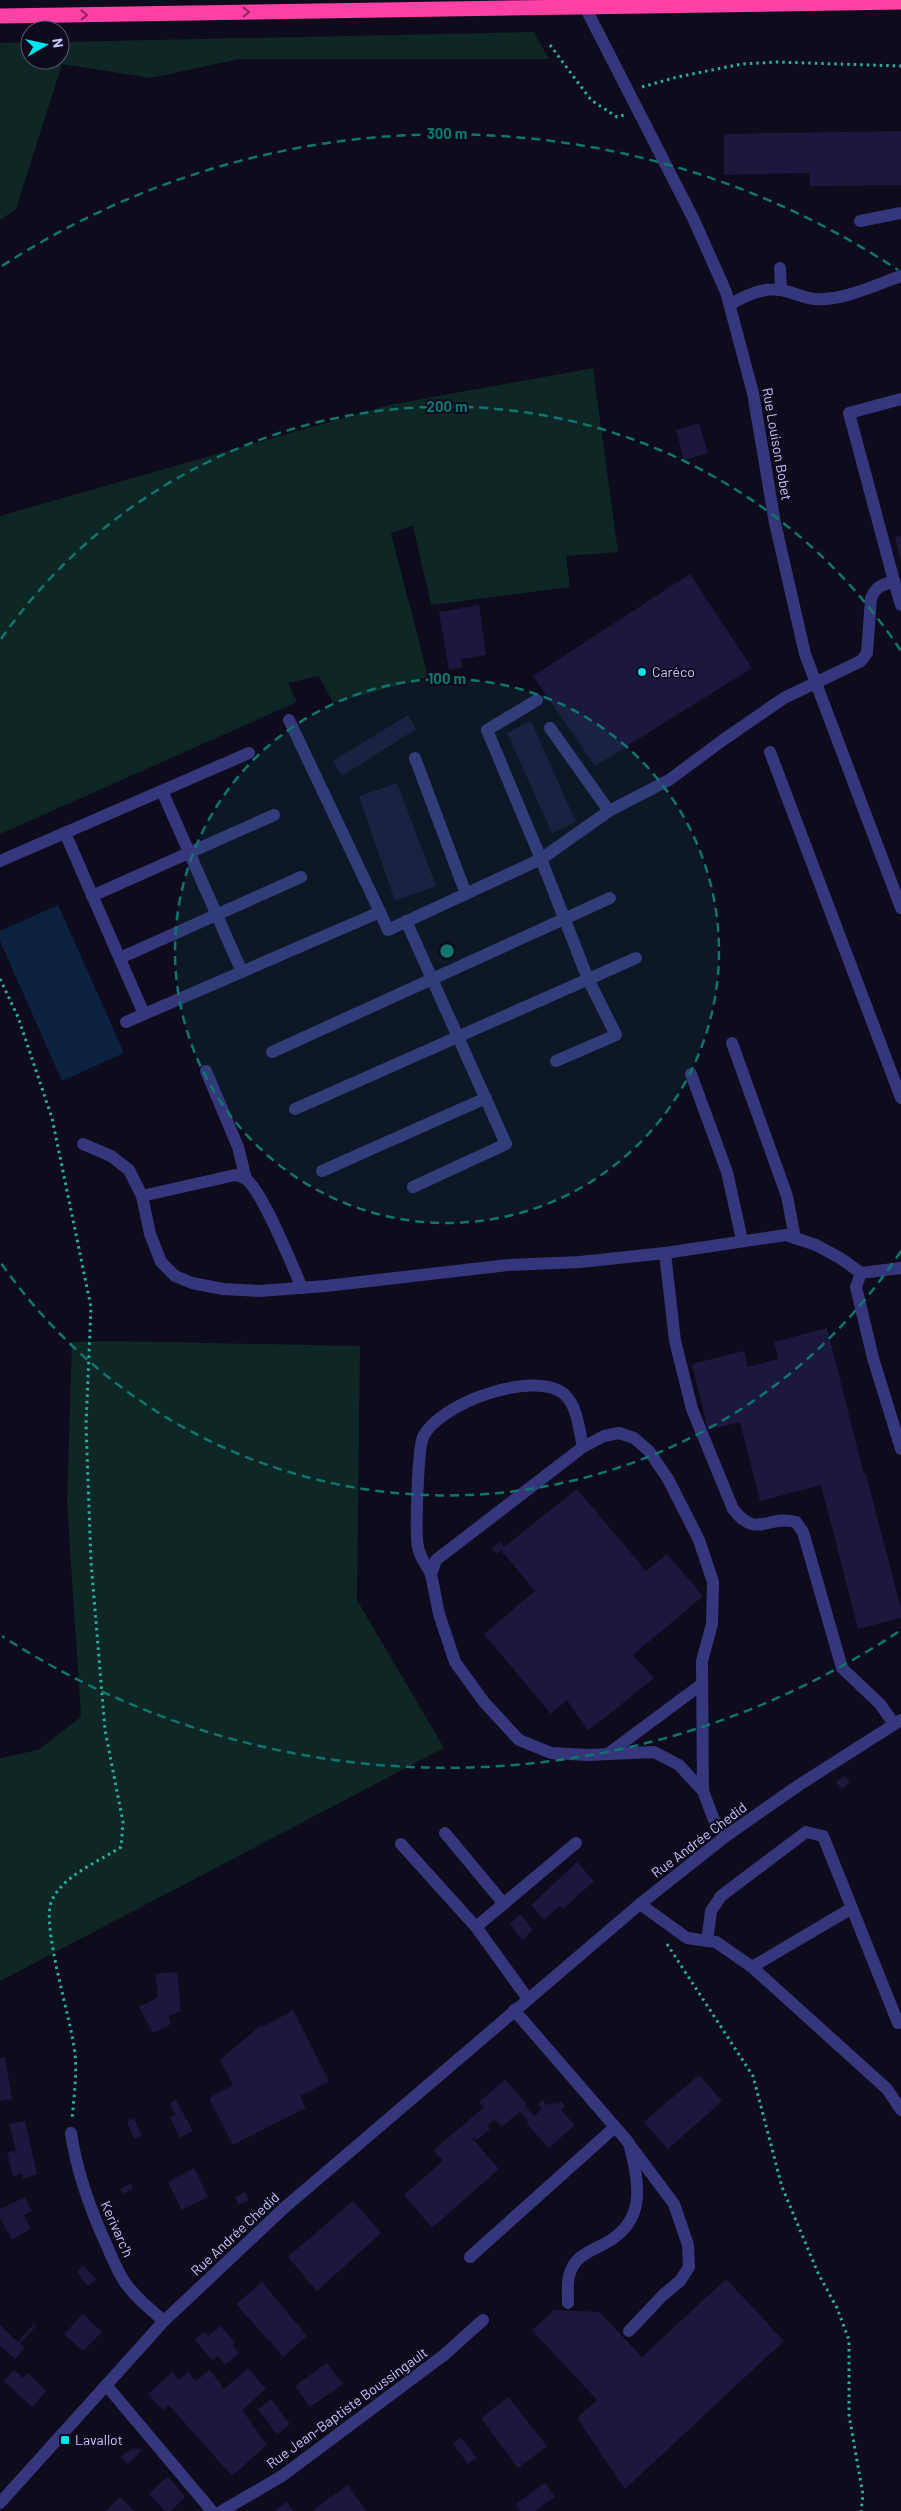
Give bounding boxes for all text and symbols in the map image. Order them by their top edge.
one-way arrow [242,7,250,17]
one-way arrow [80,10,88,20]
north arrow [20,20,70,70]
text: N [49,37,67,49]
text: 300 m [427,124,467,142]
street label: Rue Louison Bobet [759,386,796,502]
text: 200 m [426,397,468,415]
place label: Caréco [652,663,695,680]
marker: Caréco [636,666,648,678]
text: 100 m [428,669,466,687]
centre of rings [438,942,456,960]
street label: Rue Andrée Chedid [648,1798,750,1881]
street label: Rue Andrée Chedid [187,2188,282,2279]
street label: Kerivarc'h [98,2198,137,2260]
street label: Rue Jean-Baptiste Boussingault [263,2343,430,2472]
place label: Lavallot [75,2431,123,2448]
marker: Lavallot [59,2434,71,2446]

